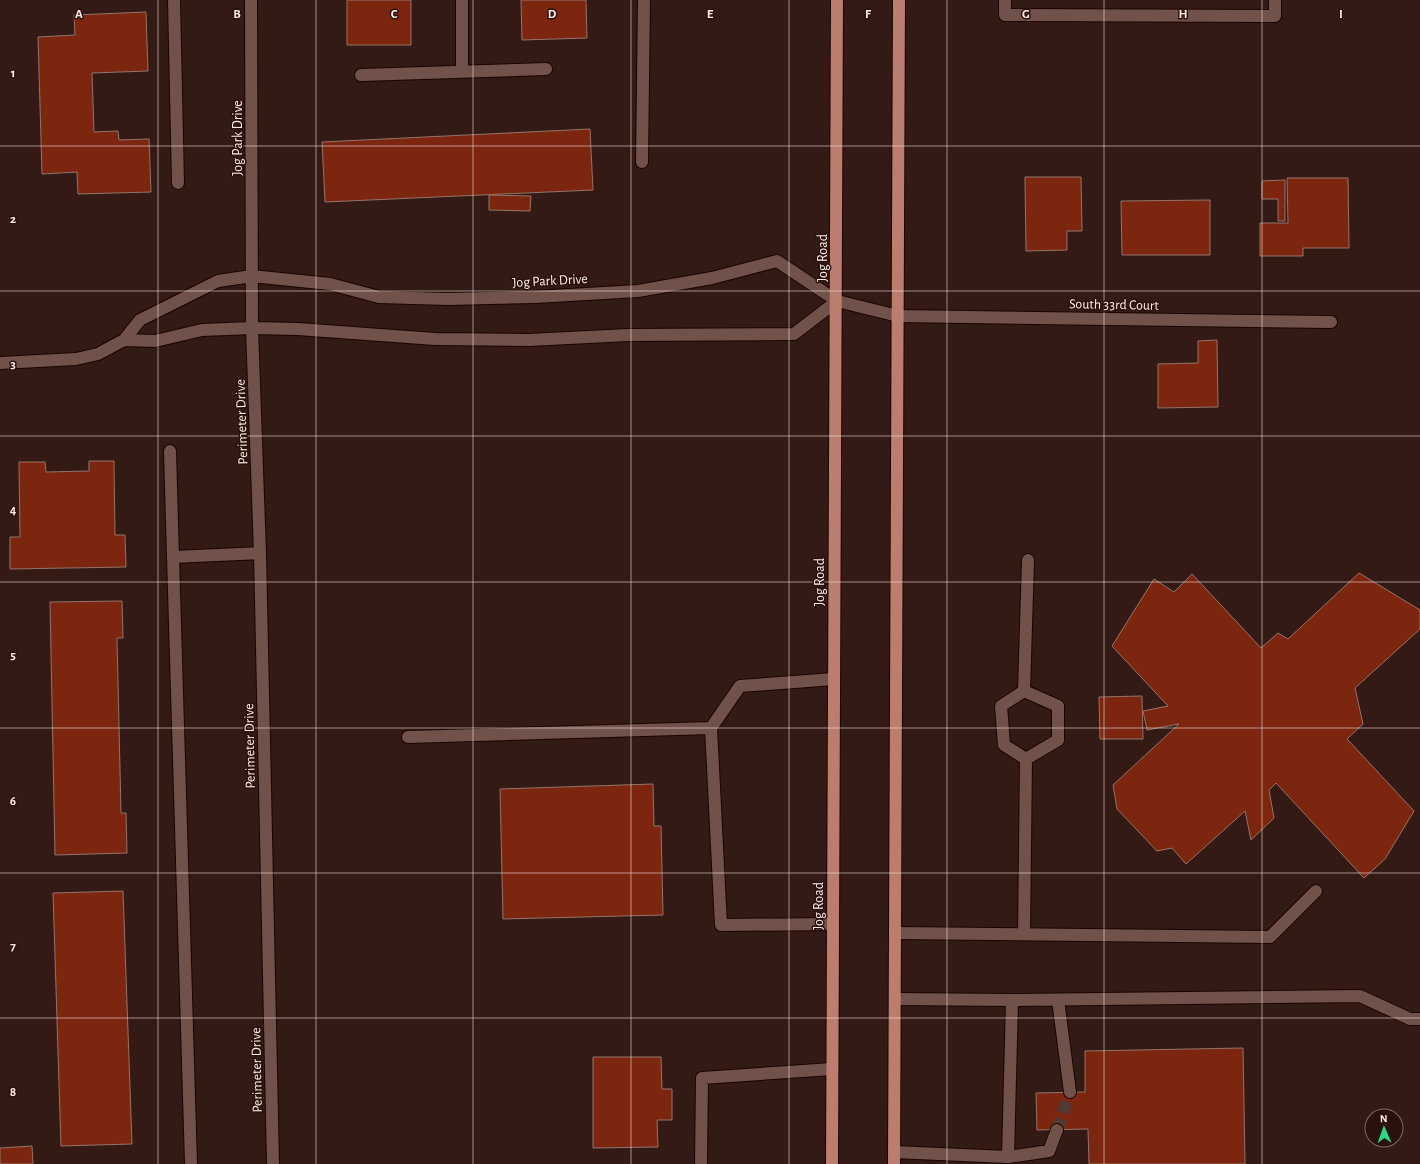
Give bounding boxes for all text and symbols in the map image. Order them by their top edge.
text: A [75,8,83,21]
text: B [233,8,241,21]
text: C [391,8,398,21]
text: D [548,8,557,21]
text: E [707,8,714,21]
text: F [865,8,872,21]
text: G [1022,8,1030,21]
text: H [1178,8,1188,21]
text: I [1339,8,1343,21]
text: 1 [11,67,15,80]
street label: Jog Park Drive [231,100,245,176]
text: 2 [10,213,16,226]
street label: Jog Road [816,234,830,282]
street label: Jog Park Drive [512,272,588,290]
street label: South 33rd Court [1069,297,1160,313]
text: 3 [10,358,16,371]
street label: Perimeter Drive [234,379,250,465]
text: 4 [10,504,17,517]
street label: Jog Road [813,558,827,606]
text: 5 [10,649,16,662]
street label: Perimeter Drive [242,703,258,789]
text: 6 [10,795,16,808]
street label: Jog Road [812,882,826,930]
text: 7 [10,940,16,953]
street label: Perimeter Drive [249,1027,265,1113]
text: 8 [10,1086,16,1099]
north arrow [1364,1108,1404,1148]
text: N [1380,1113,1388,1124]

